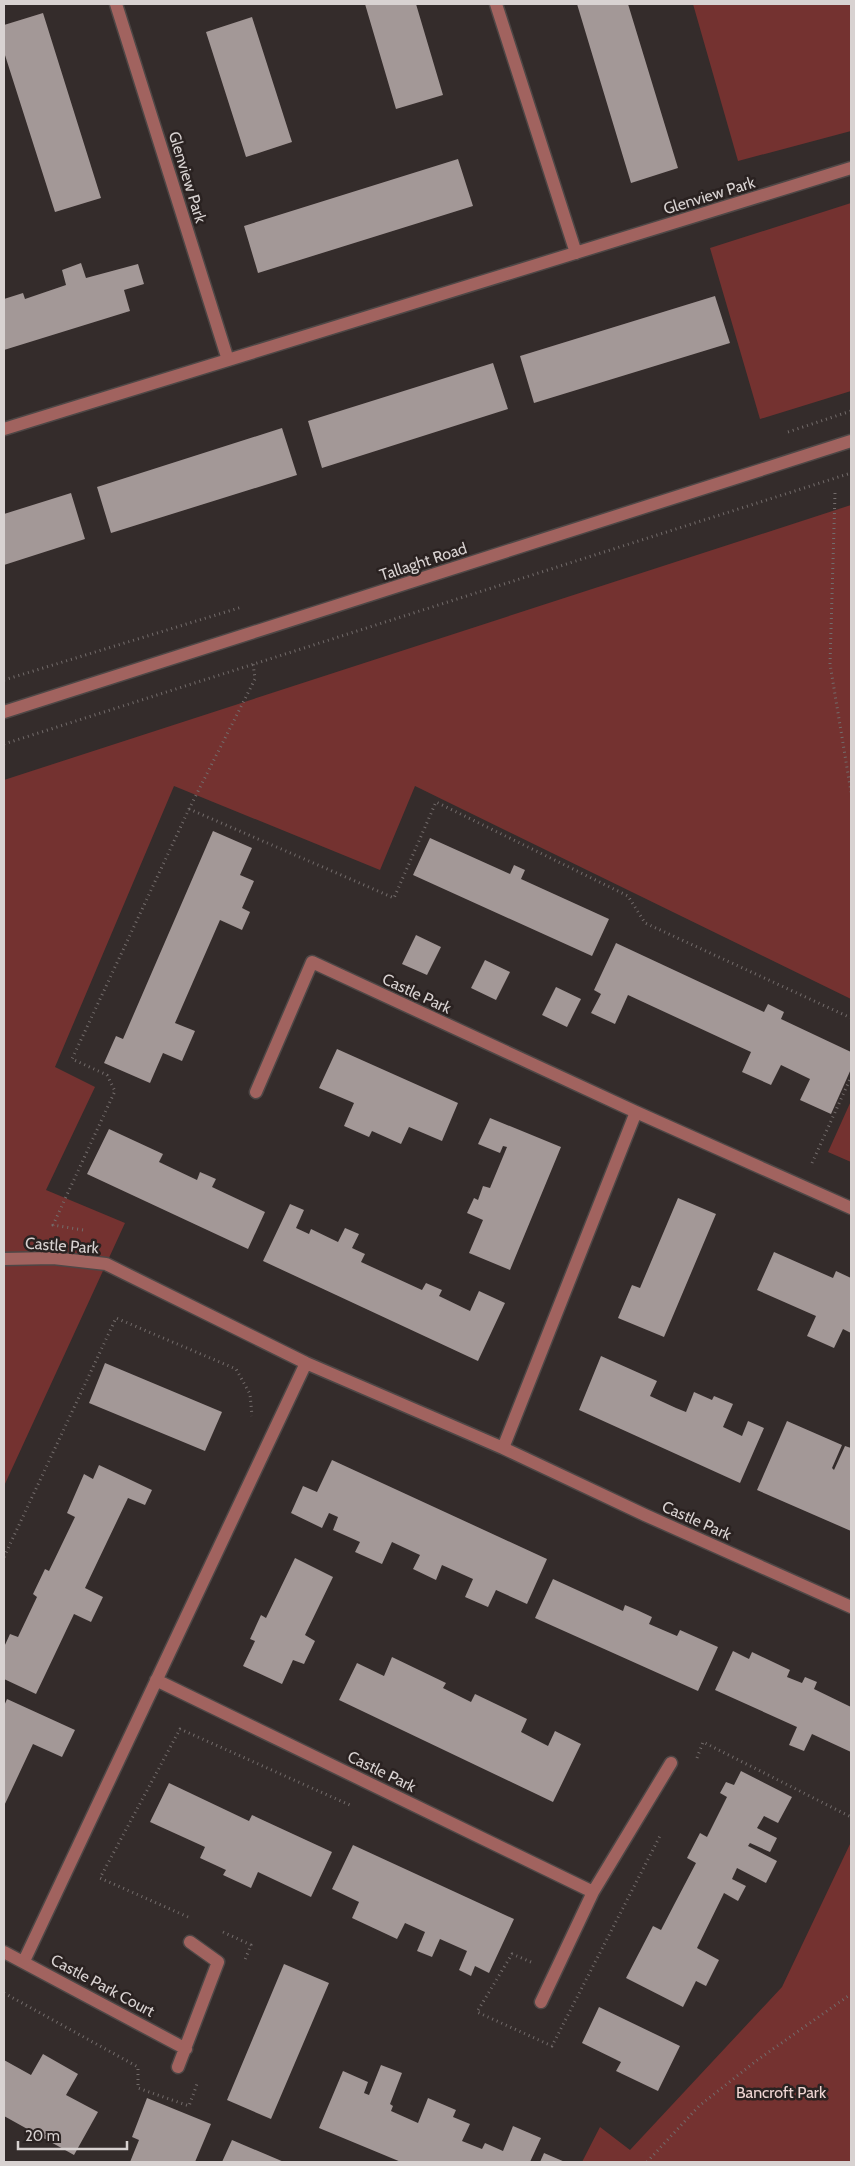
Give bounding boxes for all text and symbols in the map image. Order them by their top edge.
street label: Glenview Park [165,129,211,226]
street label: Glenview Park [661,172,758,218]
street label: Tallaght Road [377,538,469,585]
street label: Castle Park [379,969,455,1018]
street label: Castle Park [24,1233,100,1258]
street label: Castle Park [659,1497,735,1544]
street label: Castle Park [344,1747,420,1797]
street label: Castle Park Court [48,1950,158,2021]
park label: Bancroft Park [736,2083,827,2102]
scale bar [18,2118,126,2150]
text: 20 m [25,2127,60,2145]

